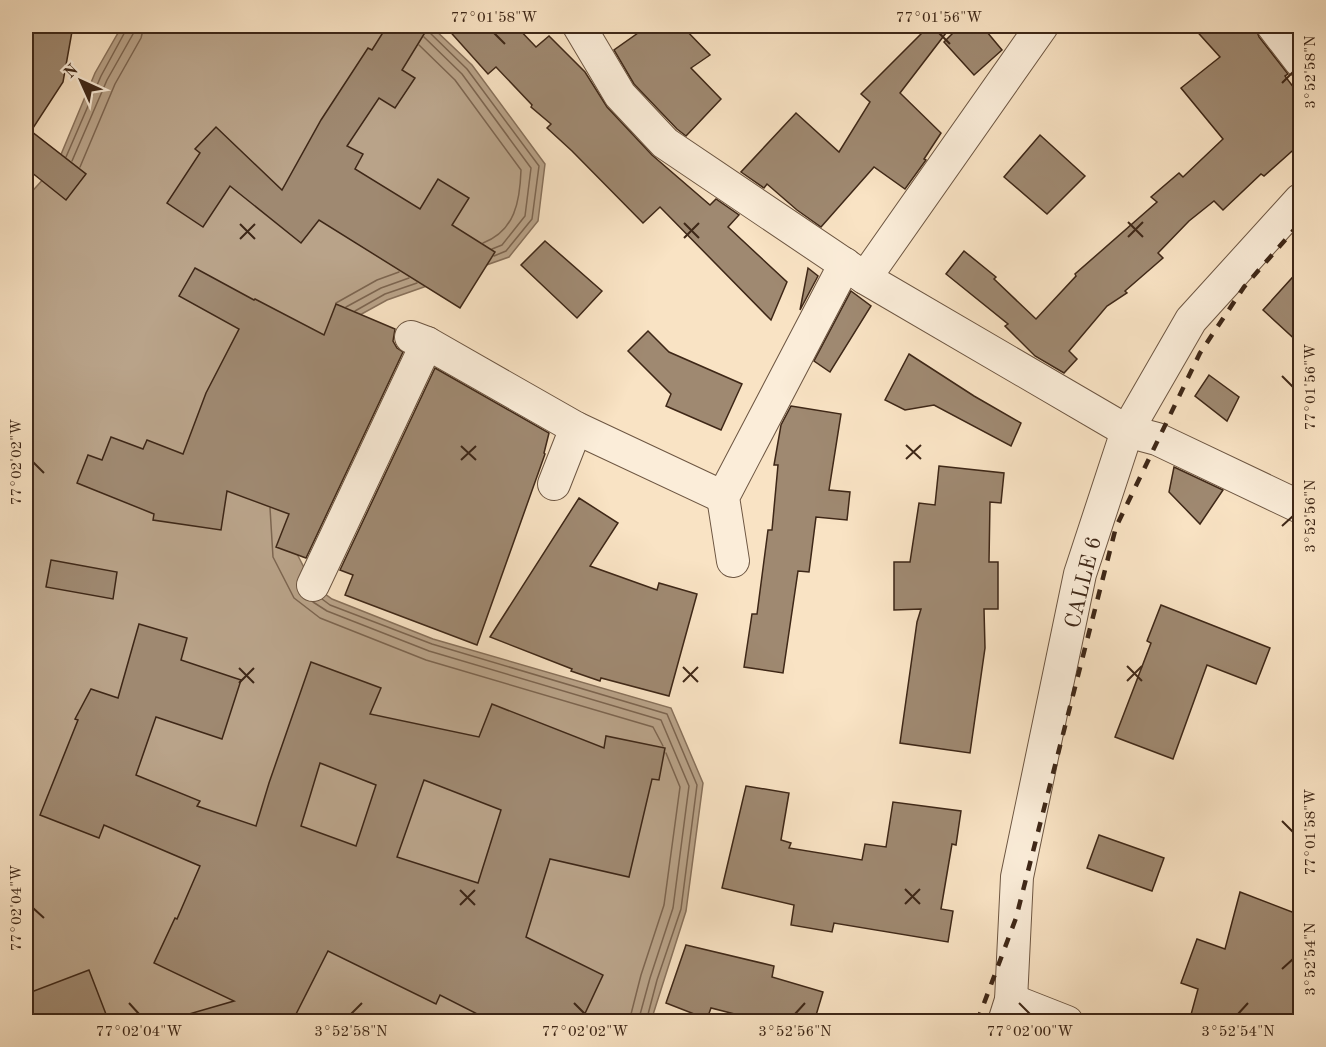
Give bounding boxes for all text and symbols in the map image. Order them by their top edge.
text: 77°01'58"W [451,11,537,26]
text: 77°01'56"W [896,11,982,26]
text: 3°52'58"N [1304,35,1319,109]
north arrow [51,51,111,111]
text: N [62,61,82,82]
text: 77°01'56"W [1304,344,1319,430]
text: 77°02'02"W [10,419,25,505]
text: 3°52'56"N [1304,479,1319,553]
street label: CALLE 6 [1062,534,1106,631]
text: 77°01'58"W [1304,789,1319,875]
text: 77°02'04"W [10,865,25,951]
text: 3°52'54"N [1304,922,1319,996]
text: 77°02'04"W [96,1025,182,1040]
text: 3°52'58"N [314,1025,388,1040]
text: 77°02'02"W [542,1025,628,1040]
text: 3°52'56"N [758,1025,832,1040]
text: 77°02'00"W [987,1025,1073,1040]
text: 3°52'54"N [1201,1025,1275,1040]

